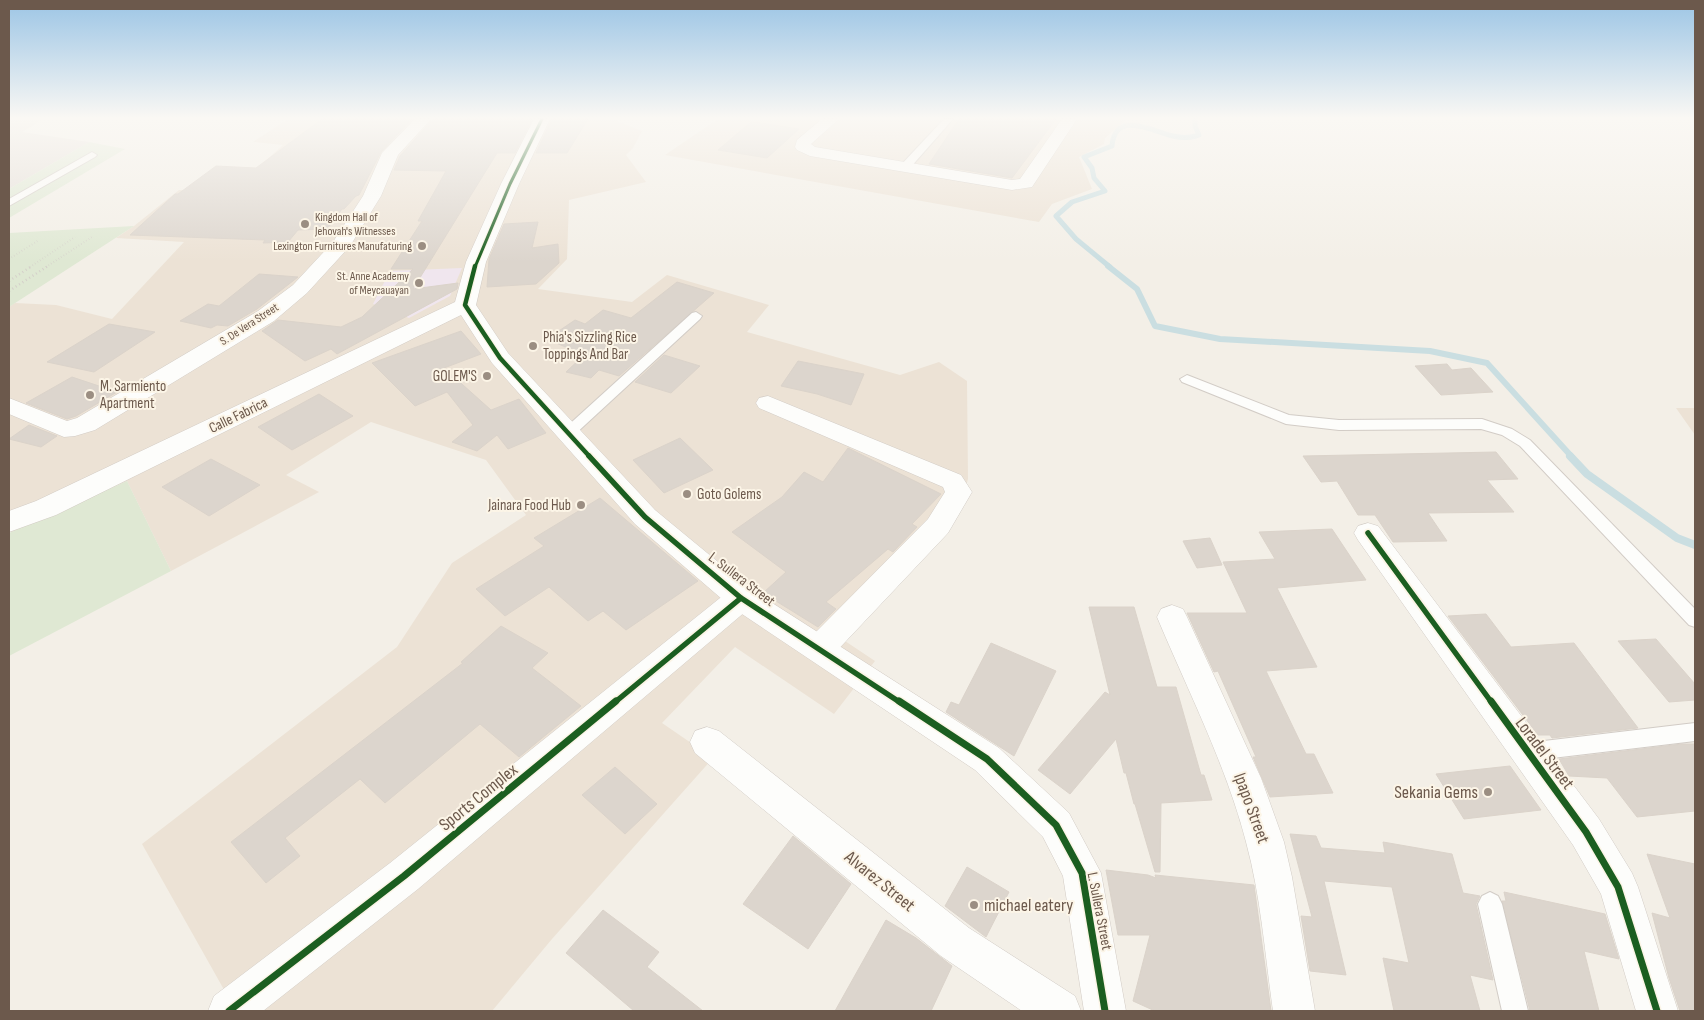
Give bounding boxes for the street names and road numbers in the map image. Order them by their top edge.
street label: S. De Vera Street [217,300,282,349]
street label: Calle Fabrica [206,393,271,438]
street label: L. Sullera Street [704,548,779,611]
street label: Loradel Street [1511,713,1579,794]
street label: Sports Complex [435,759,522,835]
street label: Ipapo Street [1229,770,1274,847]
street label: Alvarez Street [840,846,919,916]
street label: L. Sullera Street [1083,871,1116,952]

